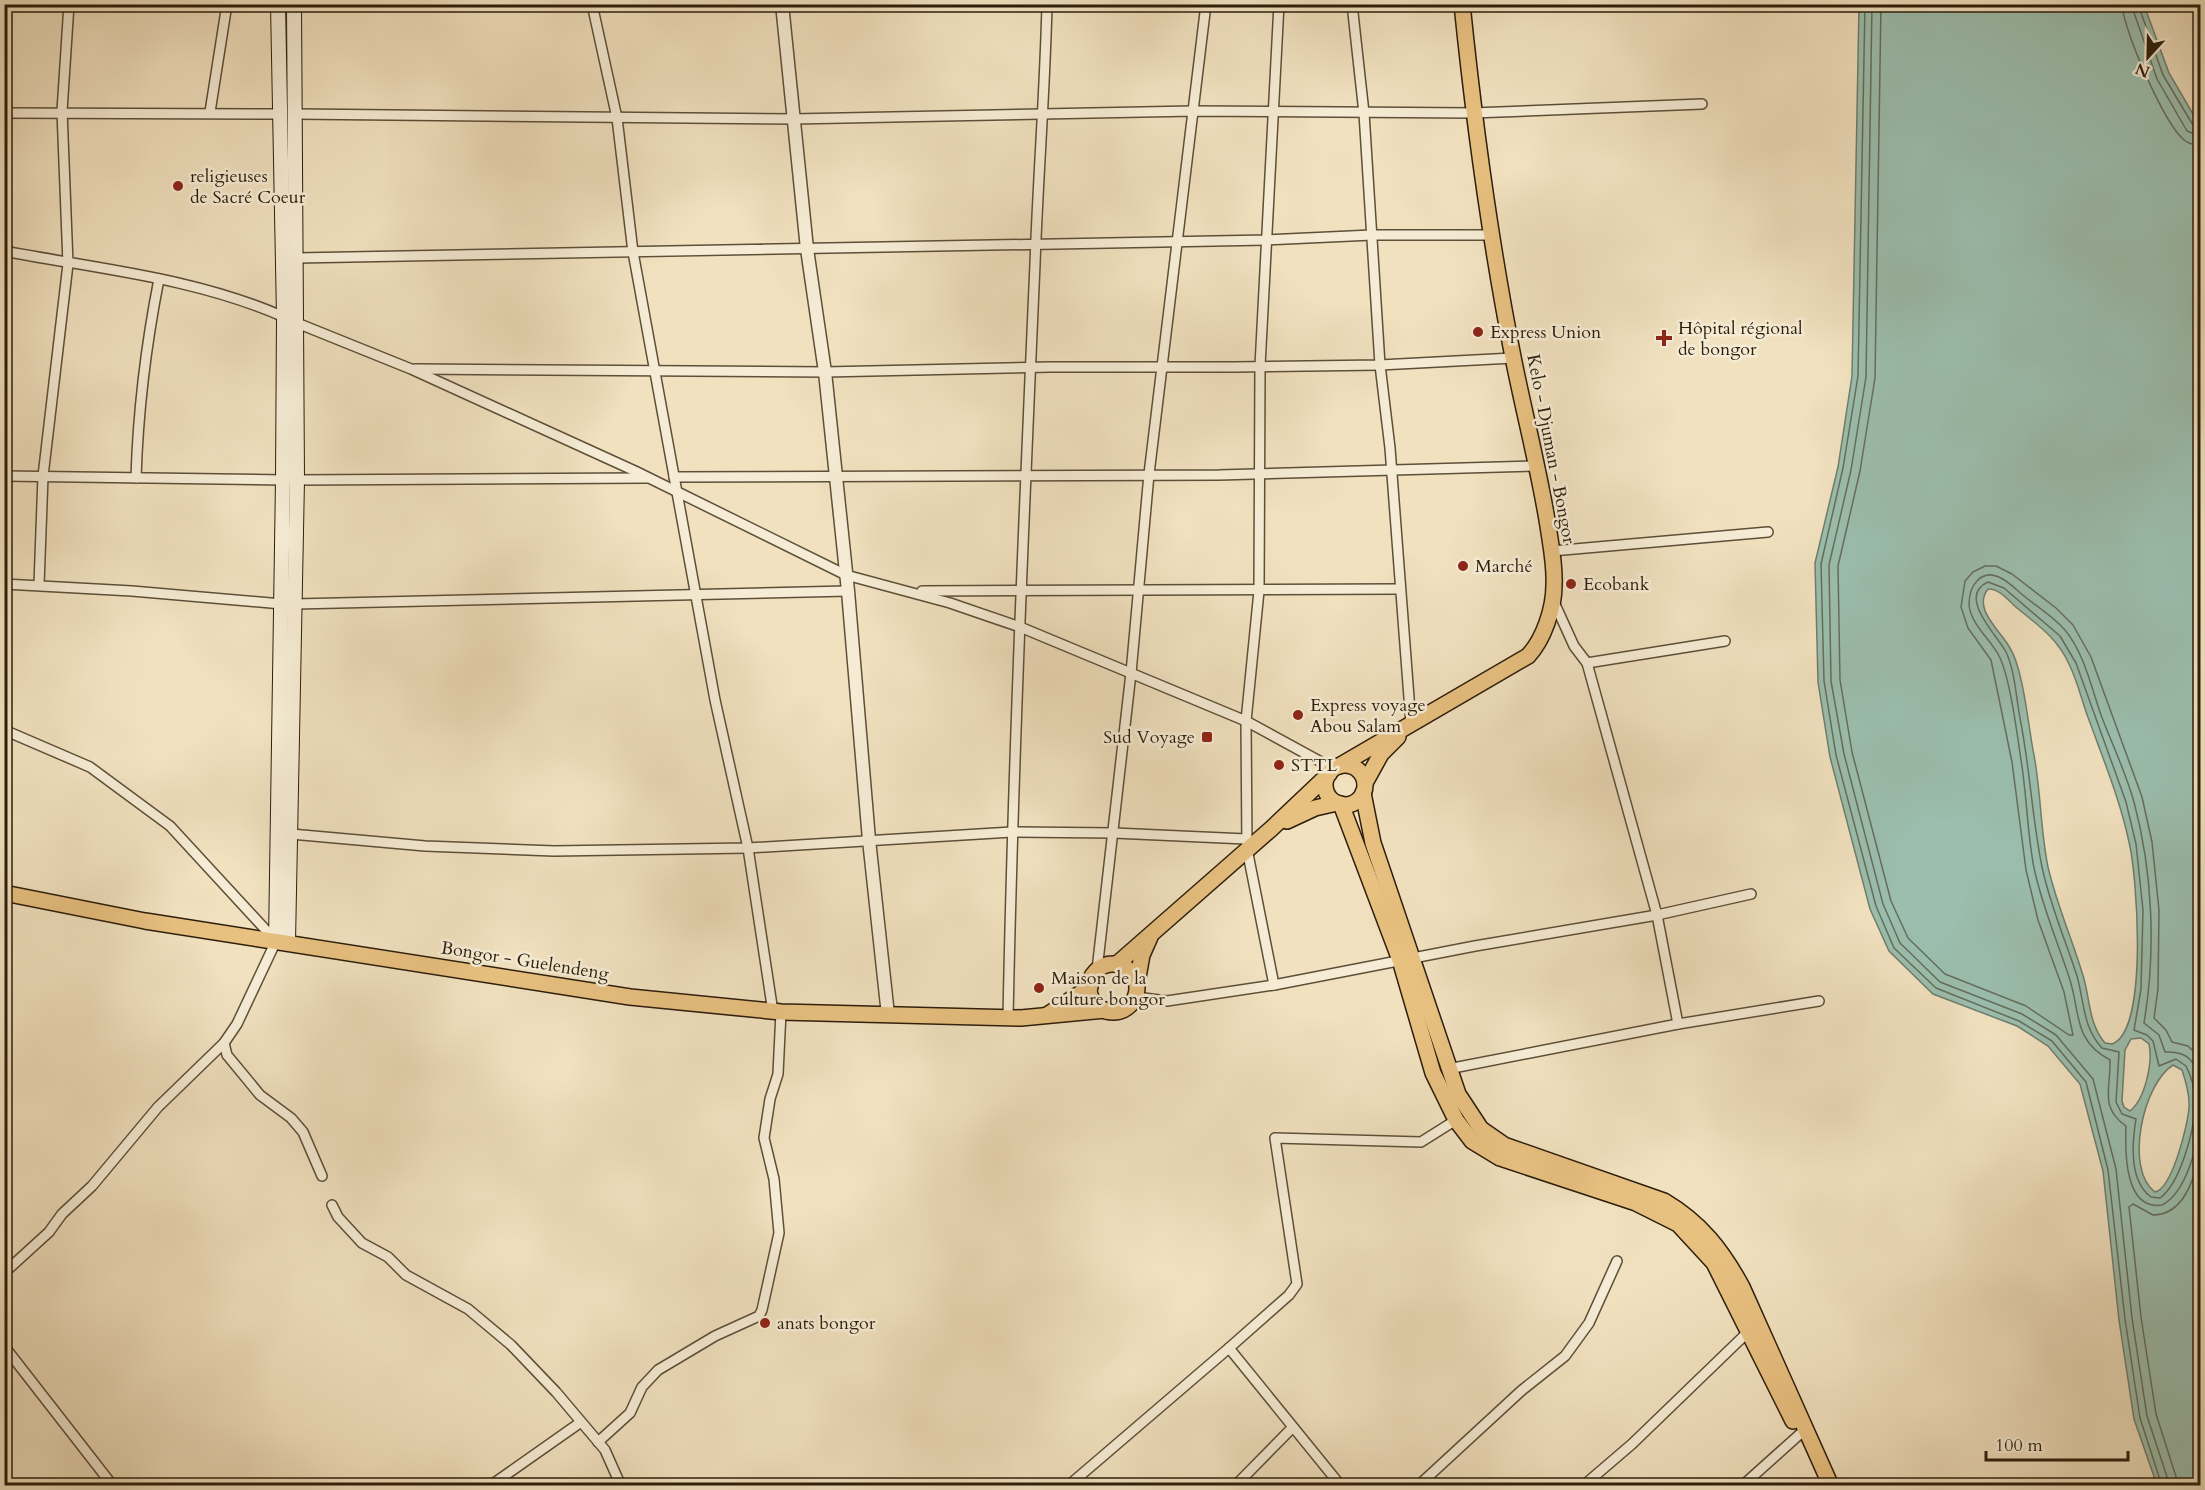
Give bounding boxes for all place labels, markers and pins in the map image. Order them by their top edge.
place label: religieuses de Sacré Coeur [190,164,306,210]
marker: religieuses de Sacré Coeur [171,179,185,193]
place label: Hôpital régional de bongor [1678,316,1803,362]
place label: Express Union [1490,320,1602,345]
marker: Express Union [1471,325,1485,339]
marker: Hôpital régional de bongor [1655,329,1673,347]
place label: Marché [1475,554,1533,579]
marker: Marché [1456,559,1470,573]
place label: Ecobank [1583,572,1650,597]
marker: Ecobank [1564,577,1578,591]
place label: Express voyage Abou Salam [1310,693,1426,739]
marker: Express voyage Abou Salam [1291,708,1305,722]
place label: Sud Voyage [1103,725,1195,750]
marker: Sud Voyage [1200,730,1214,744]
place label: STTL [1291,753,1337,778]
marker: STTL [1272,758,1286,772]
place label: Maison de la culture bongor [1051,966,1165,1012]
marker: Maison de la culture bongor [1032,981,1046,995]
place label: anats bongor [777,1311,876,1336]
marker: anats bongor [758,1316,772,1330]

